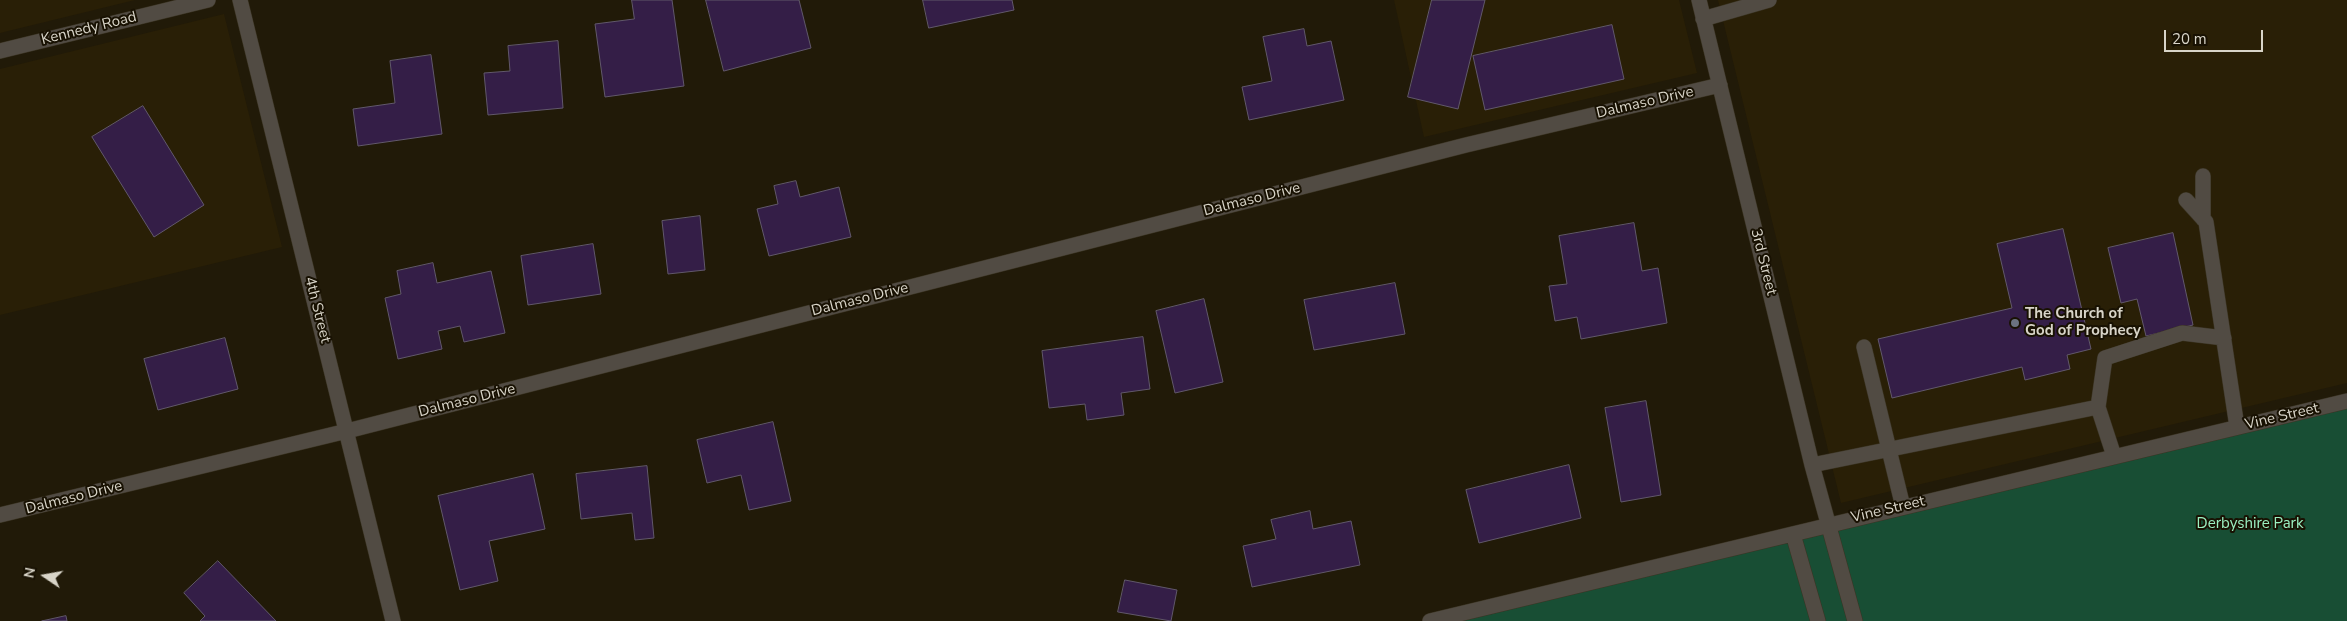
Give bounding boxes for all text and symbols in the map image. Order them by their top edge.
street label: Kennedy Road [40,8,138,50]
scale bar [2167,20,2266,52]
text: 20 m [2172,29,2207,49]
street label: Dalmaso Drive [1595,83,1695,123]
street label: Dalmaso Drive [1202,179,1302,221]
street label: 3rd Street [1746,227,1780,297]
street label: 4th Street [300,275,334,345]
street label: Dalmaso Drive [810,279,910,321]
place label: The Church of God of Prophecy [2025,305,2141,340]
marker: The Church of God of Prophecy [2009,317,2021,329]
street label: Dalmaso Drive [417,380,517,422]
street label: Vine Street [2243,400,2321,434]
street label: Dalmaso Drive [24,477,124,519]
street label: Vine Street [1849,493,1927,527]
park label: Derbyshire Park [2197,515,2303,533]
north arrow [20,551,70,601]
text: N [19,566,40,580]

